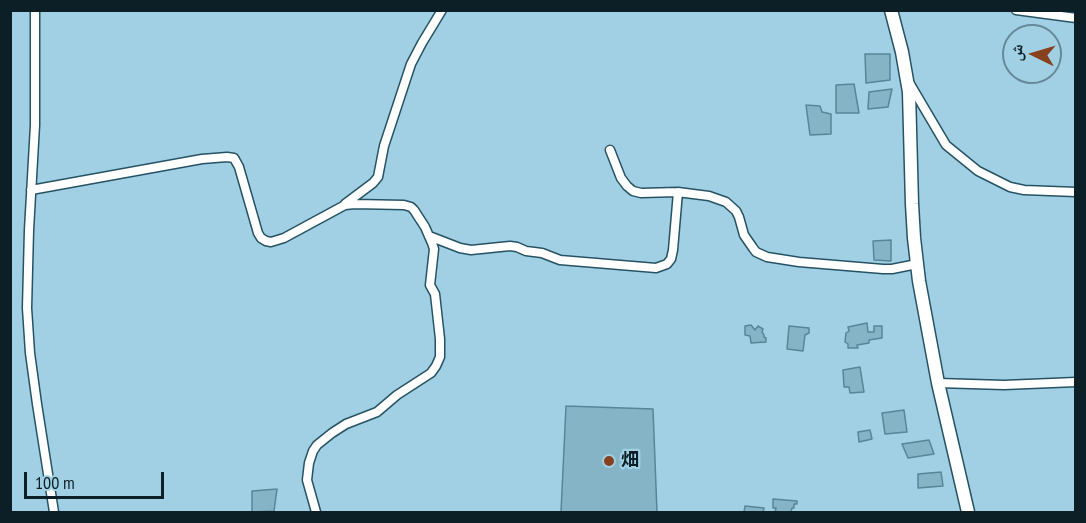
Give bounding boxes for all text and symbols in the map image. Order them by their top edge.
north arrow [1002,24,1062,84]
text: ش [1005,43,1027,62]
place label: 畑 [621,450,639,472]
marker: 畑 [602,454,616,468]
scale bar [27,460,166,498]
text: 100 m [35,471,75,494]

